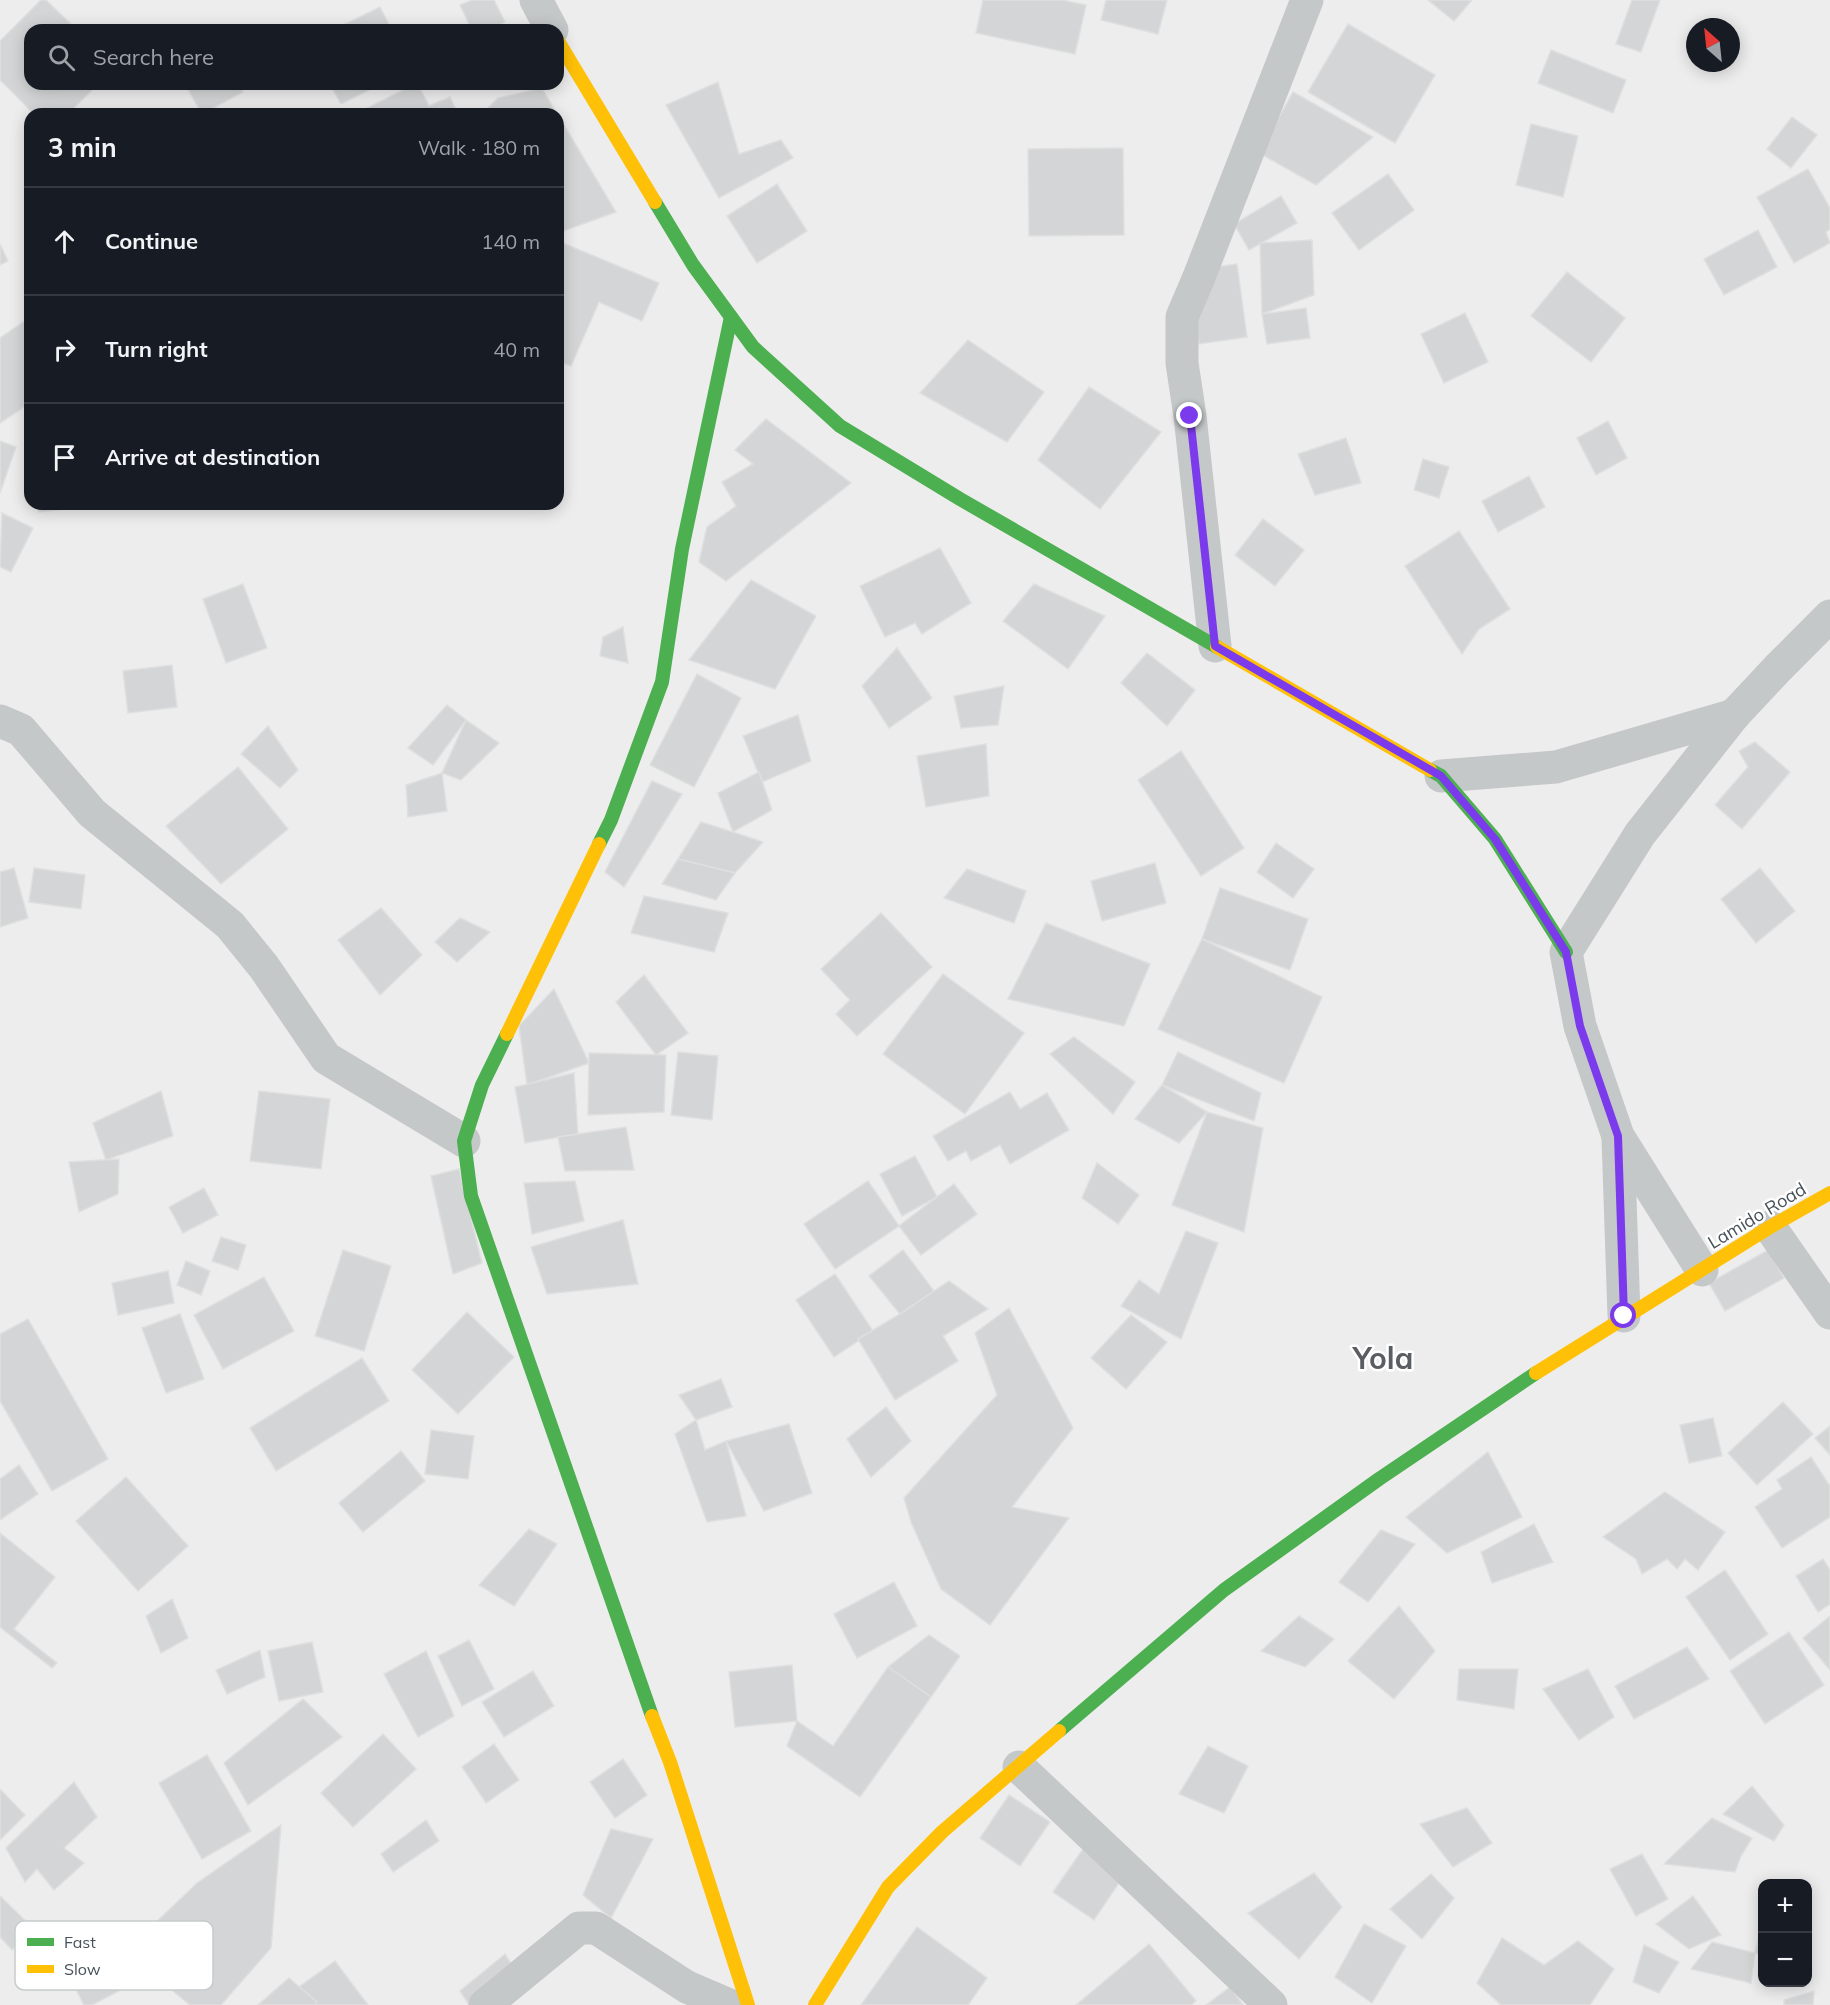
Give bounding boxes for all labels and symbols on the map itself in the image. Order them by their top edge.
north arrow [1686,18,1740,72]
route end [1176,402,1202,428]
street label: Lamido Road [1703,1177,1810,1254]
route start [1610,1302,1636,1328]
district label: Yola [1352,1339,1413,1377]
legend [15,1921,213,1990]
text: Fast [64,1932,96,1952]
text: Slow [64,1959,101,1979]

